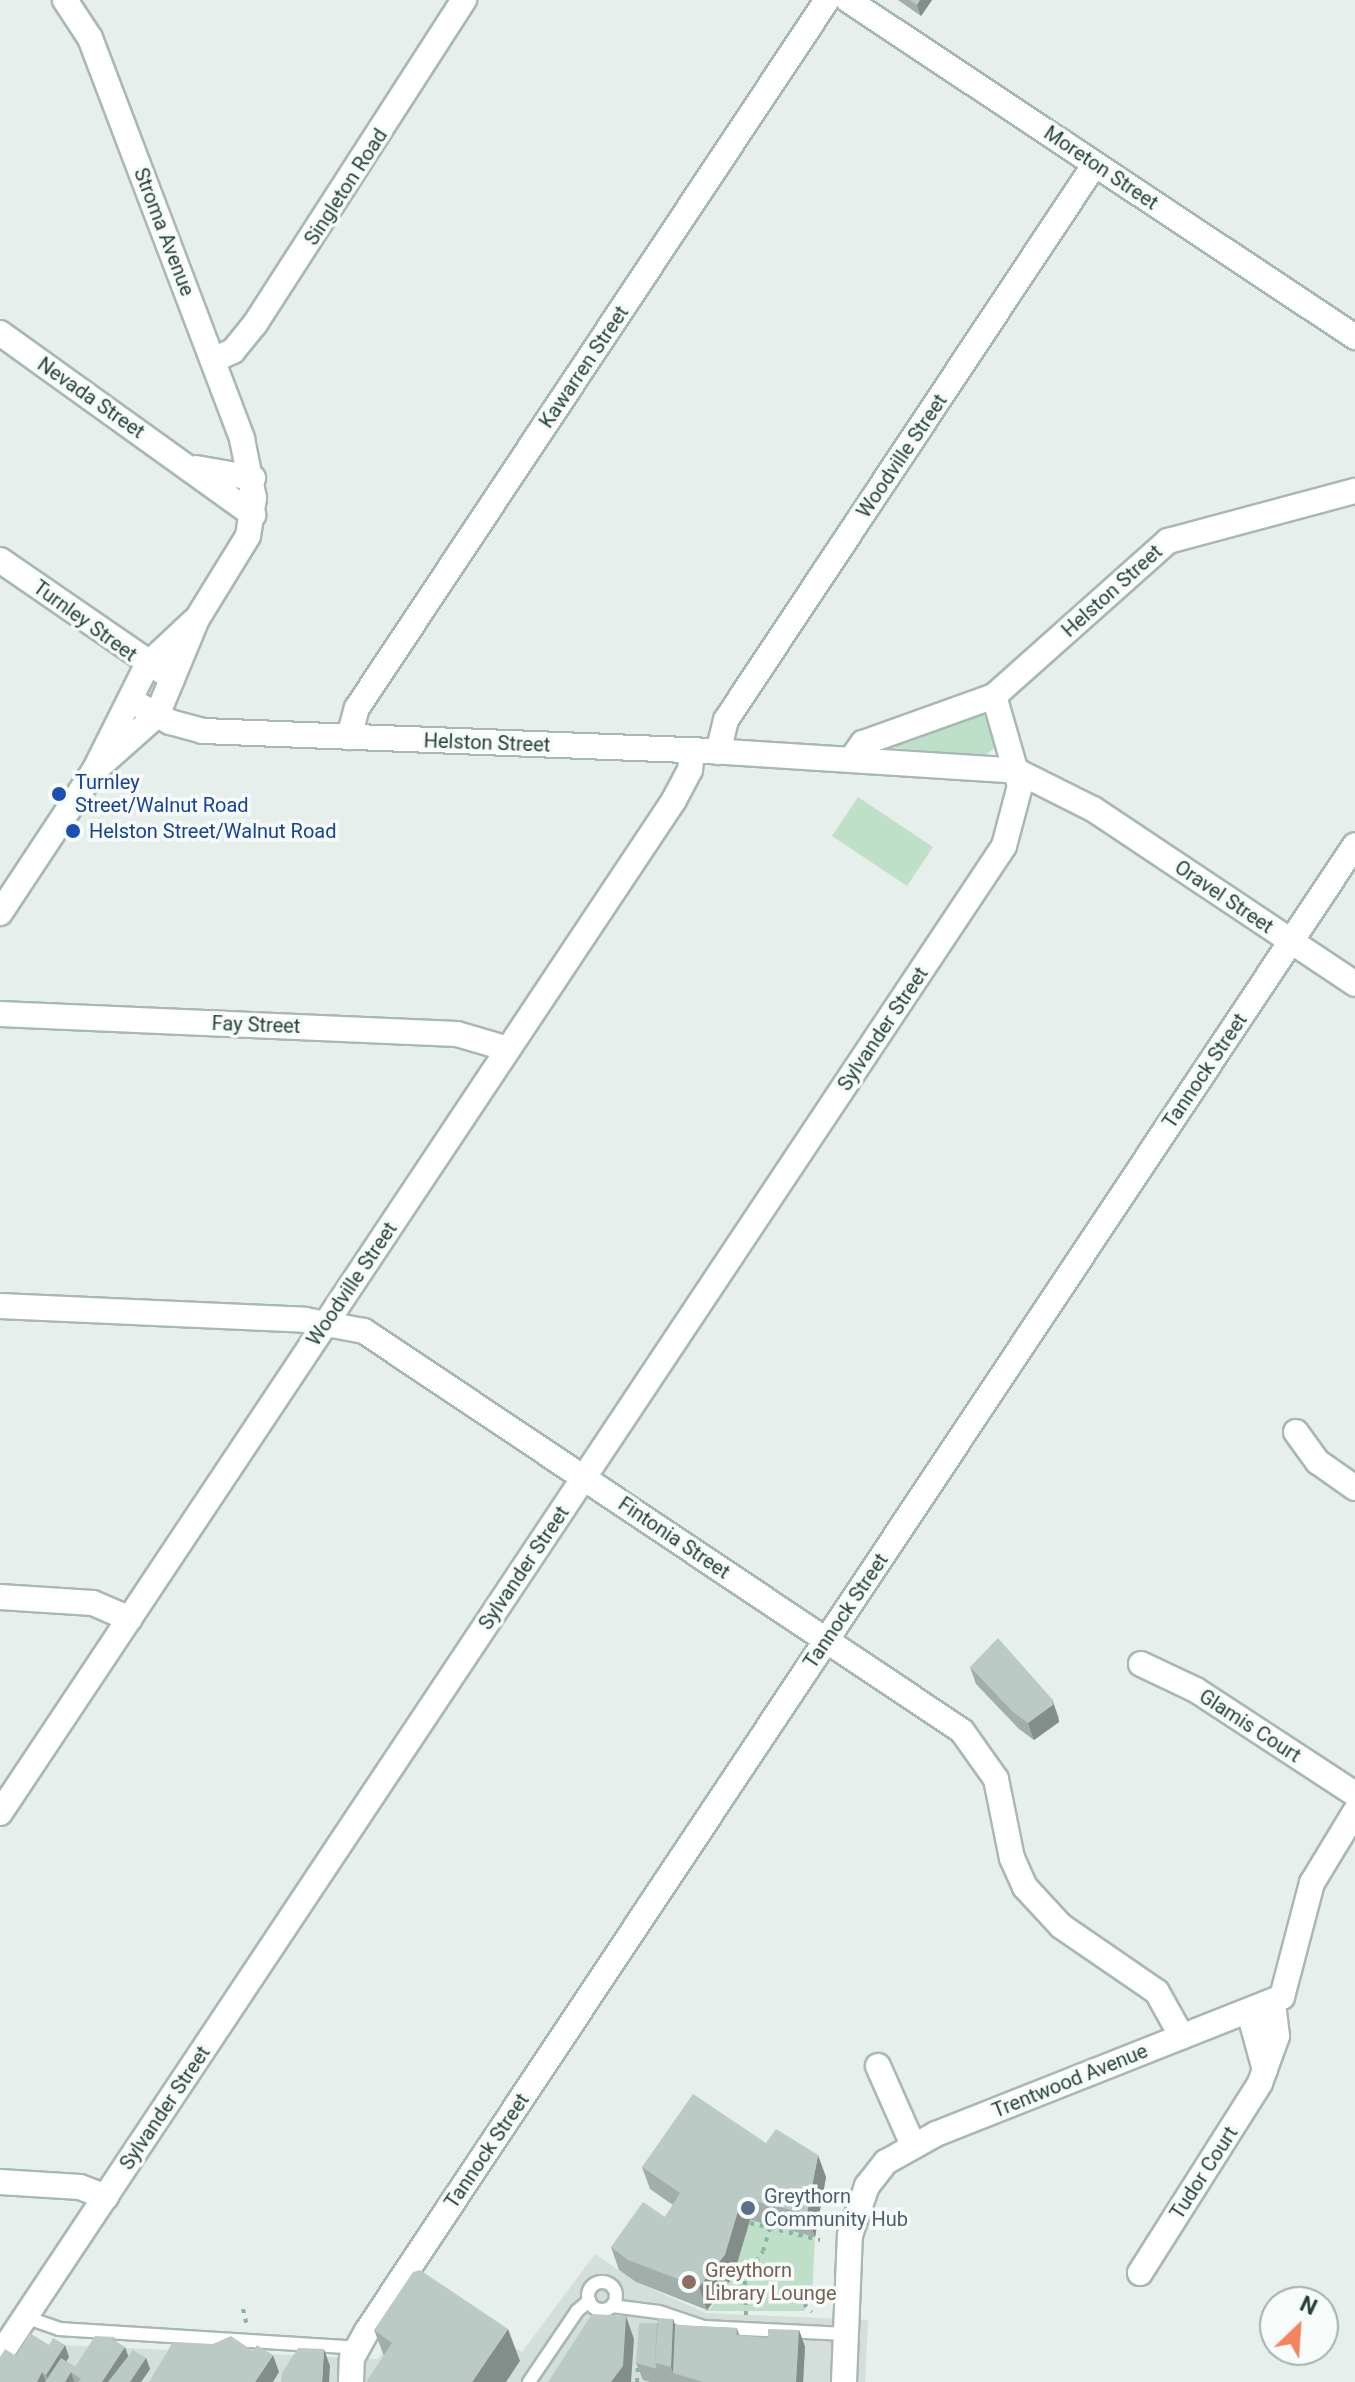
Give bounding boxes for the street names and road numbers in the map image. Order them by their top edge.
street label: Moreton Street [1039,121,1163,215]
street label: Singleton Road [299,124,393,250]
street label: Stroma Avenue [129,165,199,299]
street label: Kawarren Street [534,301,634,433]
street label: Nevada Street [33,352,149,444]
street label: Woodville Street [852,390,952,522]
street label: Helston Street [1057,540,1167,642]
street label: Turnley Street [28,575,142,667]
street label: Helston Street [423,729,551,757]
street label: Oravel Street [1170,855,1278,939]
street label: Sylvander Street [833,963,933,1095]
street label: Tannock Street [1158,1009,1252,1133]
street label: Fay Street [211,1011,301,1039]
street label: Woodville Street [302,1218,402,1350]
street label: Fintonia Street [614,1492,734,1584]
street label: Sylvander Street [474,1502,574,1634]
street label: Tannock Street [799,1549,893,1673]
street label: Glamis Court [1195,1684,1305,1768]
street label: Trentwood Avenue [989,2039,1151,2123]
street label: Sylvander Street [115,2042,215,2174]
street label: Tannock Street [440,2089,534,2213]
street label: Tudor Court [1165,2122,1243,2224]

